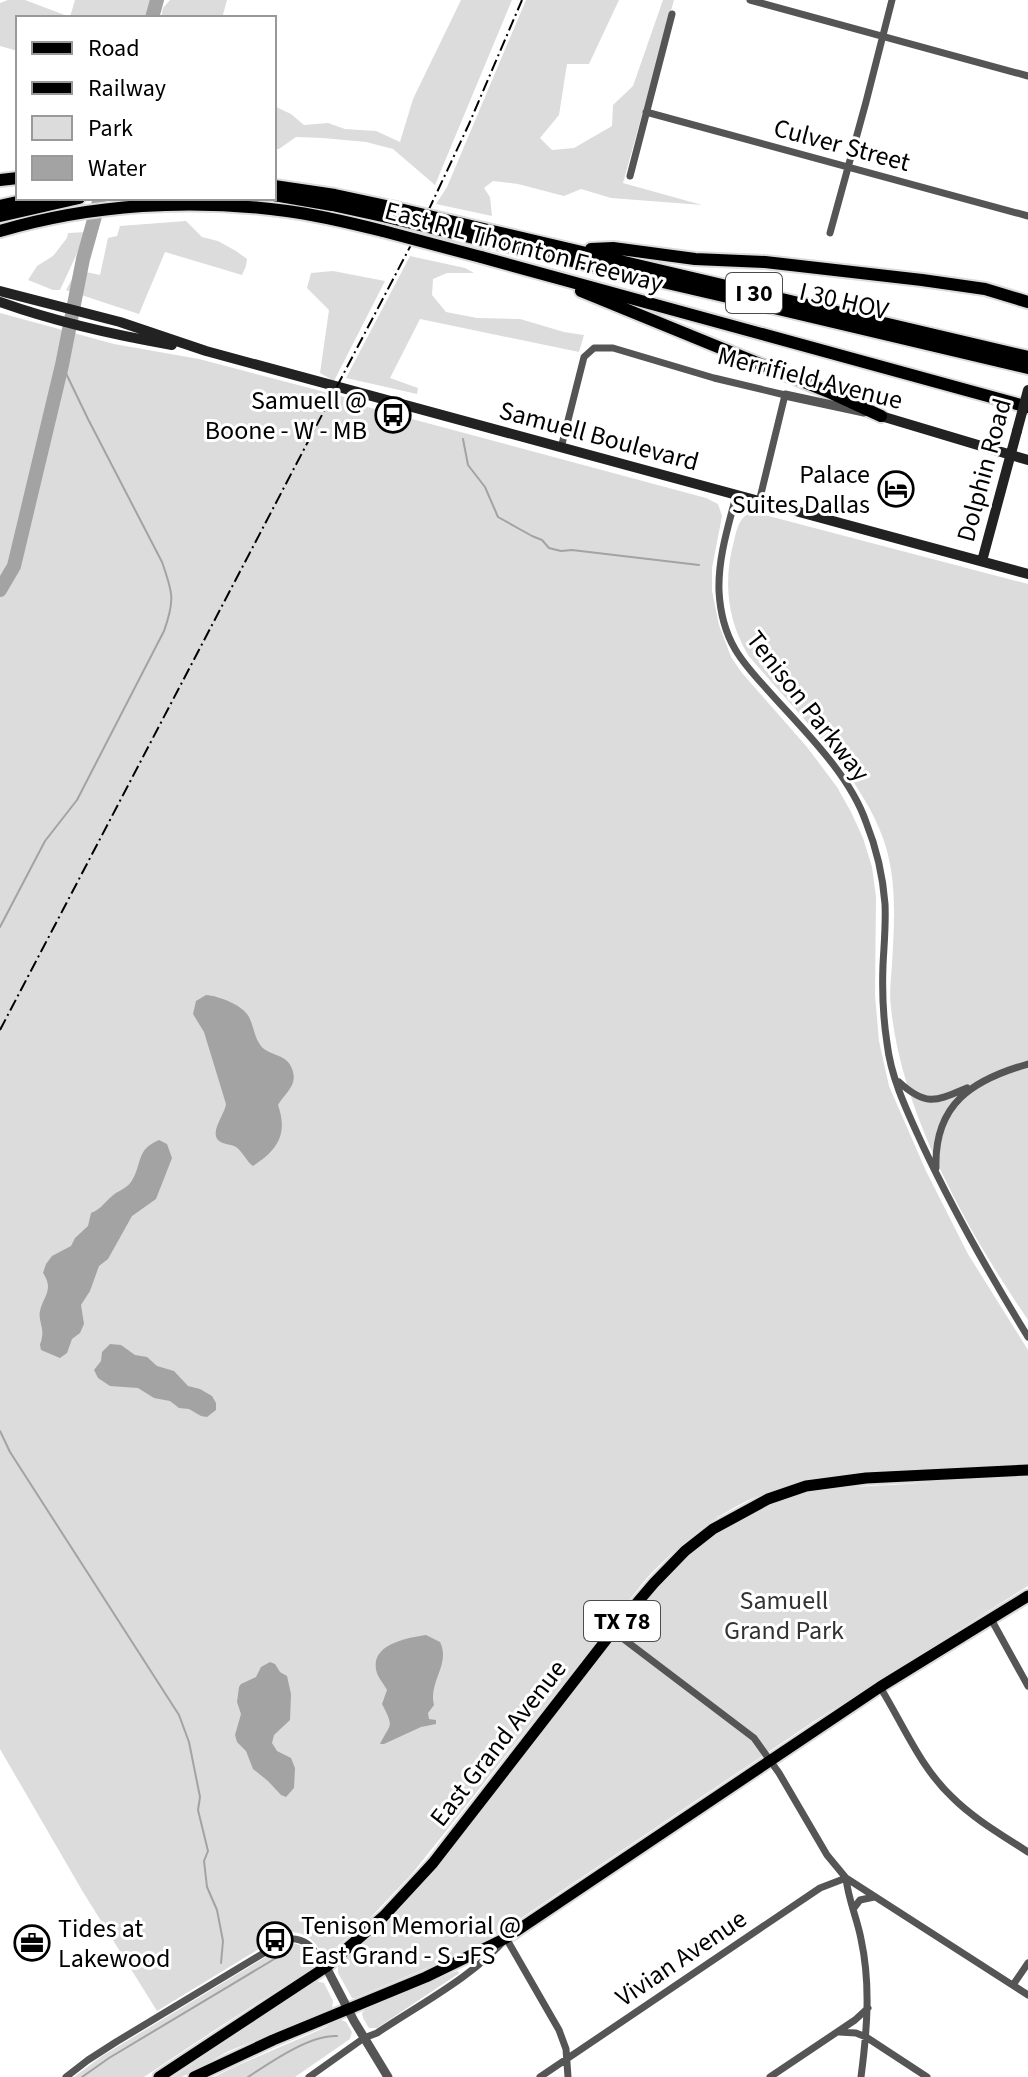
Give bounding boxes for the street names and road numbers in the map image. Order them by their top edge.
street label: Culver Street [770,109,914,181]
street label: East R L Thornton Freeway [381,192,667,302]
road number: I 30 [726,273,782,313]
street label: I 30 HOV [796,273,893,329]
street label: Merrifield Avenue [714,337,906,419]
street label: Samuell Boulevard [495,392,703,480]
street label: Dolphin Road [947,394,1021,546]
street label: Tenison Parkway [737,623,879,789]
road number: TX 78 [584,1601,660,1641]
street label: East Grand Avenue [421,1652,575,1834]
street label: Vivian Avenue [608,1900,754,2016]

